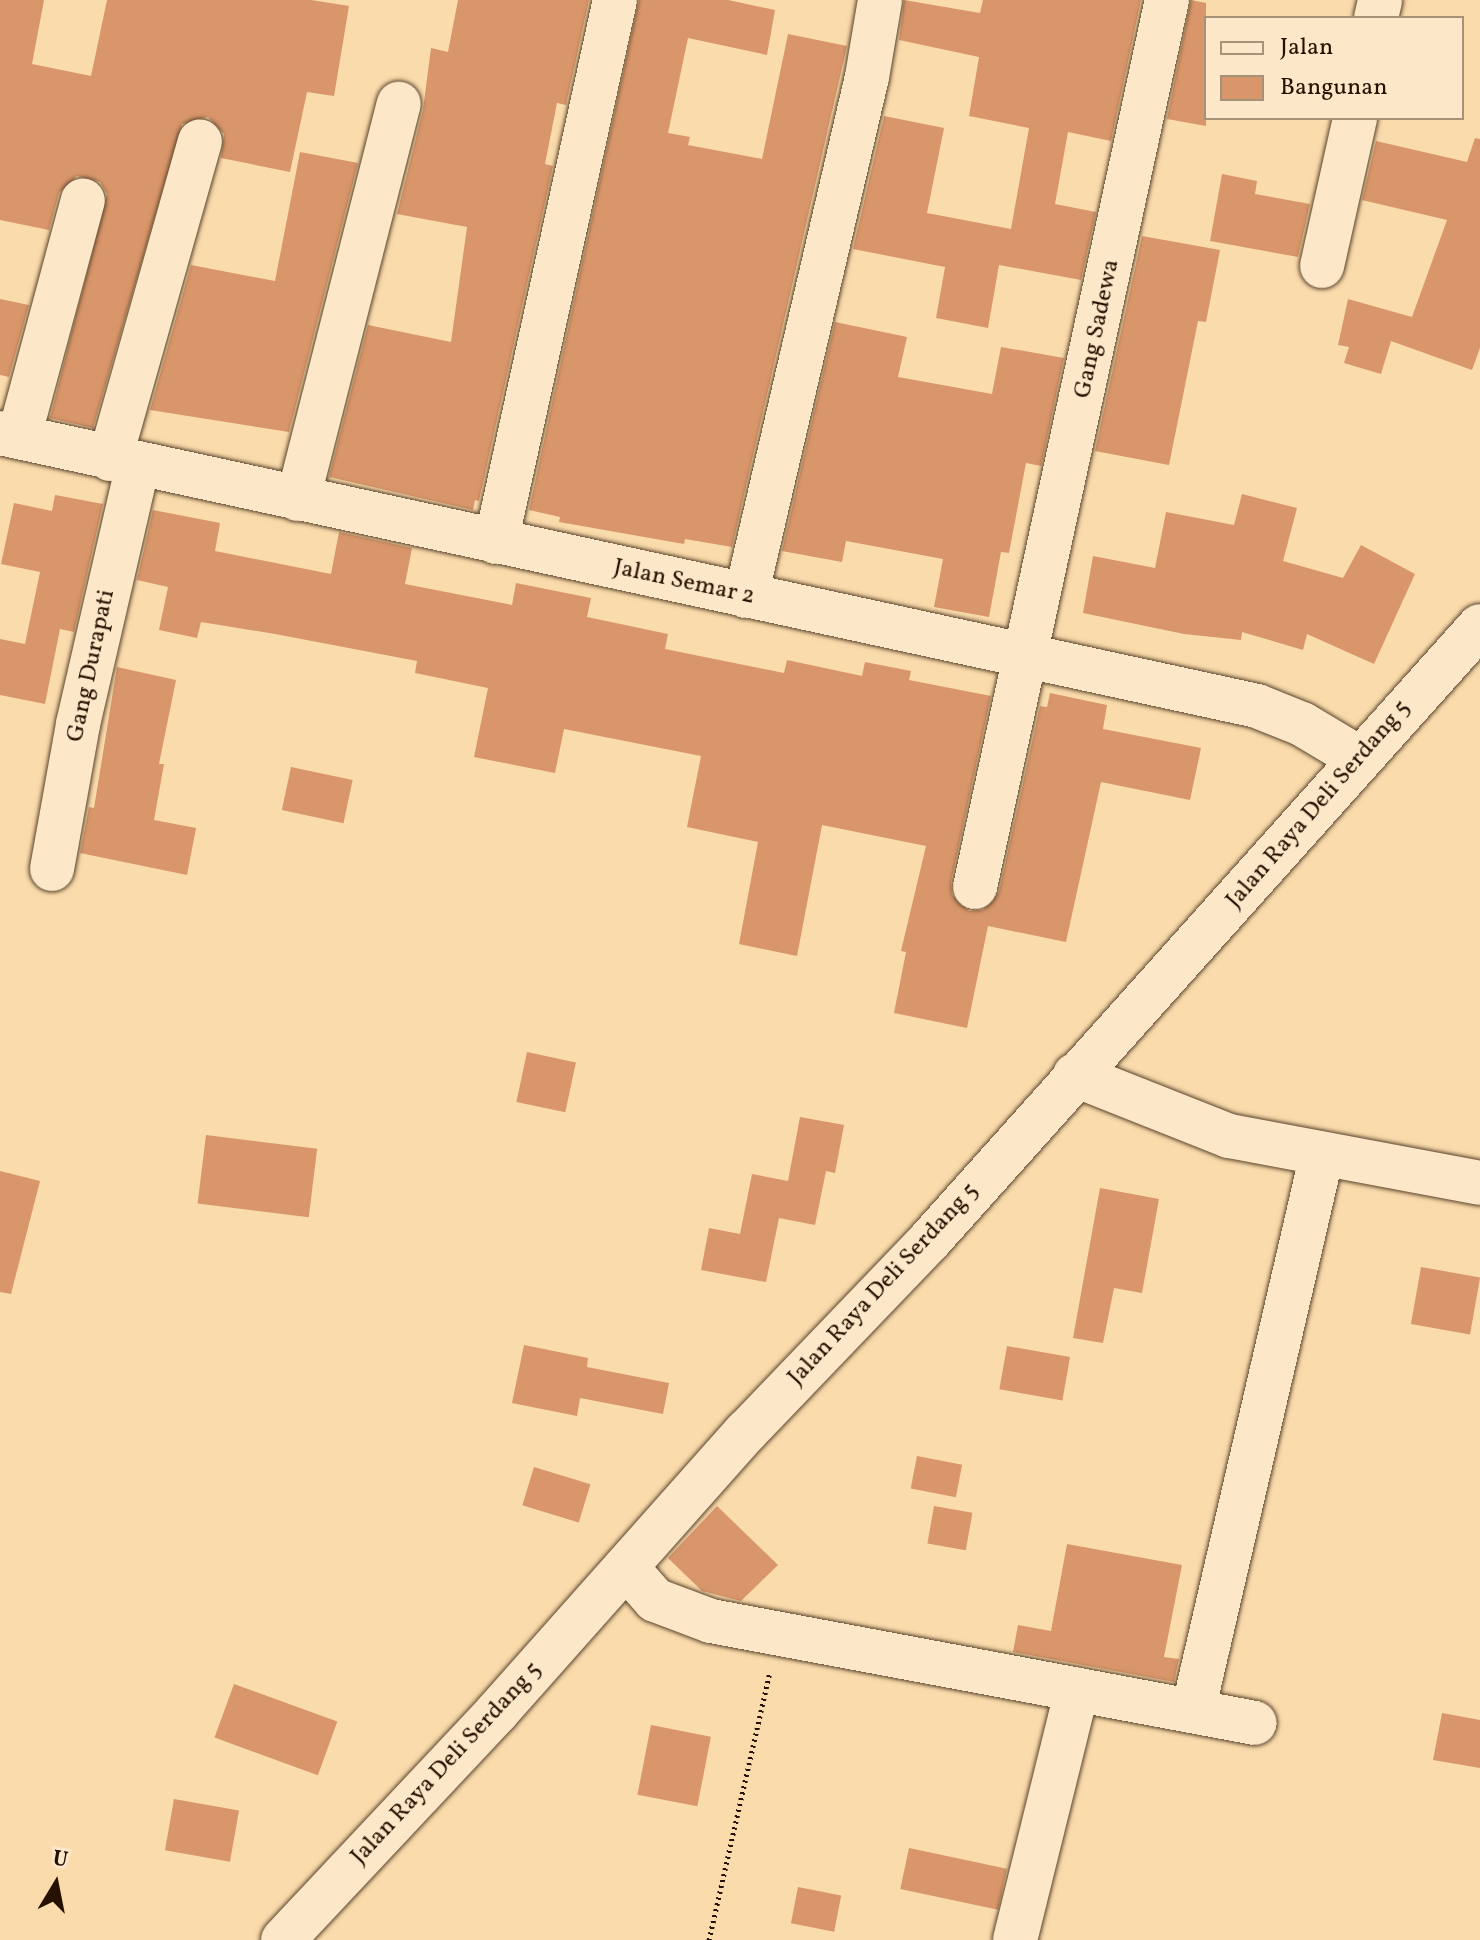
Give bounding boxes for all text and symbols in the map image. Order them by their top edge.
legend [1204,16,1464,120]
text: Jalan [1280,31,1333,65]
text: Bangunan [1280,71,1388,105]
street label: Gang Sadewa [1069,257,1127,401]
street label: Jalan Semar 2 [611,554,757,612]
street label: Gang Durapati [62,587,122,745]
street label: Jalan Raya Deli Serdang 5 [1221,695,1417,915]
street label: Jalan Raya Deli Serdang 5 [783,1178,985,1392]
street label: Jalan Raya Deli Serdang 5 [346,1657,548,1871]
text: U [50,1843,70,1876]
north arrow [16,1844,96,1924]

